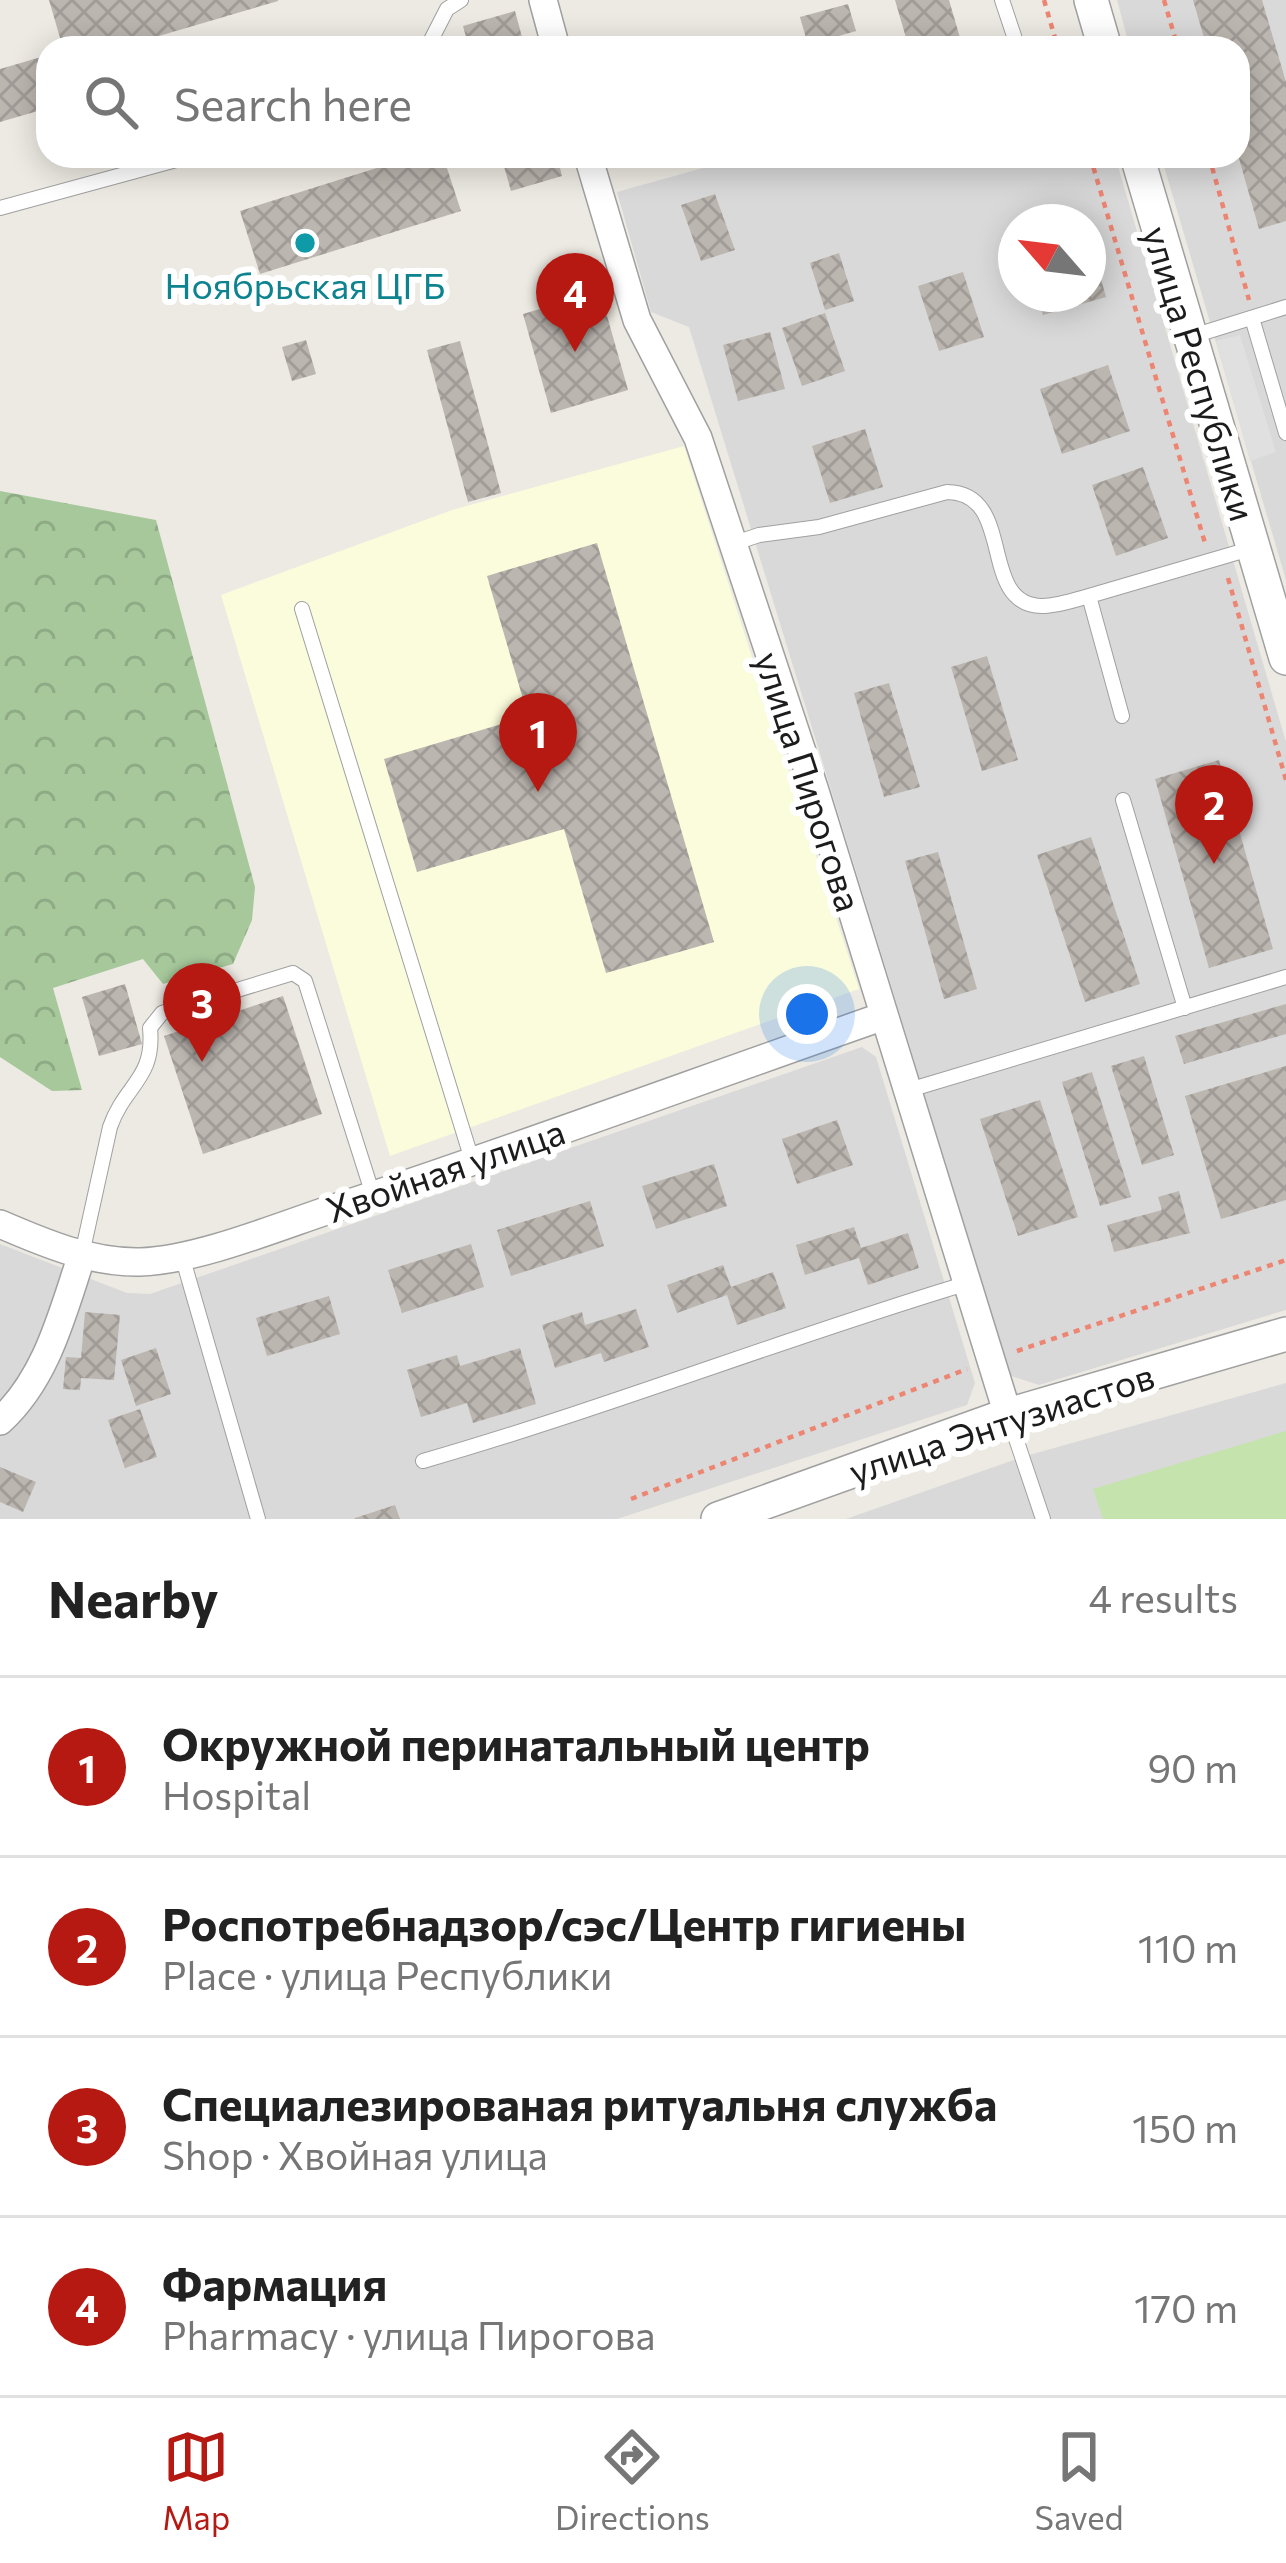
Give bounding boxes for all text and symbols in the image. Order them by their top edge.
search box [36,36,1250,168]
icon: search [78,69,144,135]
text: Search here [174,75,412,130]
north arrow [998,204,1106,312]
street label: улица Республики [1135,220,1267,526]
marker: Ноябрьская ЦГБ [292,230,318,256]
pin: 4 [536,253,614,352]
place label: Ноябрьская ЦГБ [165,262,445,306]
street label: улица Пирогова [747,646,873,916]
pin: 1 [499,693,577,792]
pin: 2 [1175,765,1253,864]
pin: 3 [163,963,241,1062]
your location [777,984,837,1044]
street label: Хвойная улица [320,1108,570,1230]
street label: улица Энтузиастов [843,1352,1159,1492]
text: Nearby [48,1566,218,1629]
text: 4 results [1088,1573,1238,1621]
text: Окружной перинатальный центр [162,1715,870,1770]
text: 1 [78,1743,96,1791]
text: 90 m [1147,1743,1238,1791]
text: Hospital [162,1770,311,1818]
text: Роспотребнадзор/сэс/Центр гигиены [162,1895,966,1950]
text: 2 [76,1923,98,1971]
text: 110 m [1138,1923,1238,1971]
text: Place · улица Республики [162,1950,612,1998]
text: Специалезированая ритуальня служба [162,2075,997,2130]
text: 3 [76,2103,98,2151]
text: 150 m [1132,2103,1238,2151]
text: Shop · Хвойная улица [162,2130,548,2178]
text: Фармация [162,2255,387,2310]
text: 4 [75,2283,99,2331]
text: 170 m [1134,2283,1238,2331]
text: Pharmacy · улица Пирогова [162,2310,656,2358]
tab: Map [162,2424,230,2537]
tab: Directions [555,2424,710,2537]
tab: Saved [1035,2424,1124,2537]

